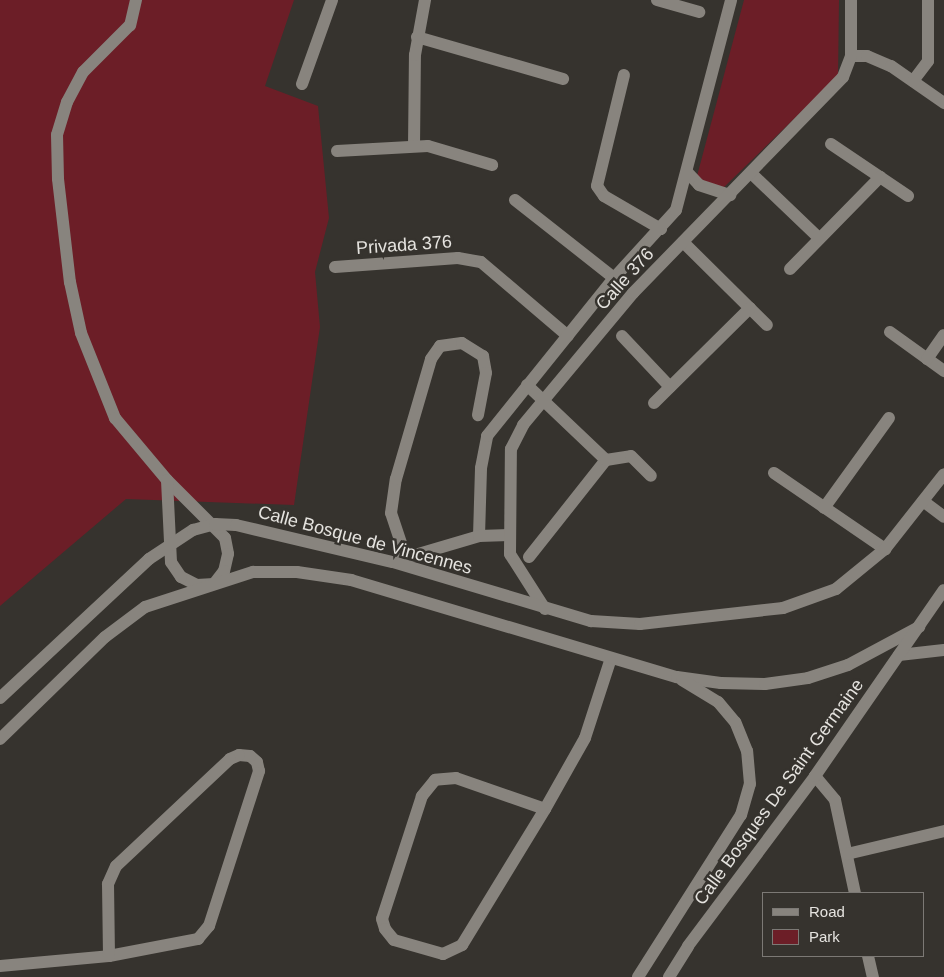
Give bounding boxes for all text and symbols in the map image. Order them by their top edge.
street label: Privada 376 [355,231,453,259]
street label: Calle 376 [592,244,658,314]
street label: Calle Bosque de Vincennes [256,501,474,579]
street label: Calle Bosques De Saint Germaine [690,675,868,909]
legend [762,892,924,957]
text: Road [809,903,845,920]
text: Park [809,928,840,945]

